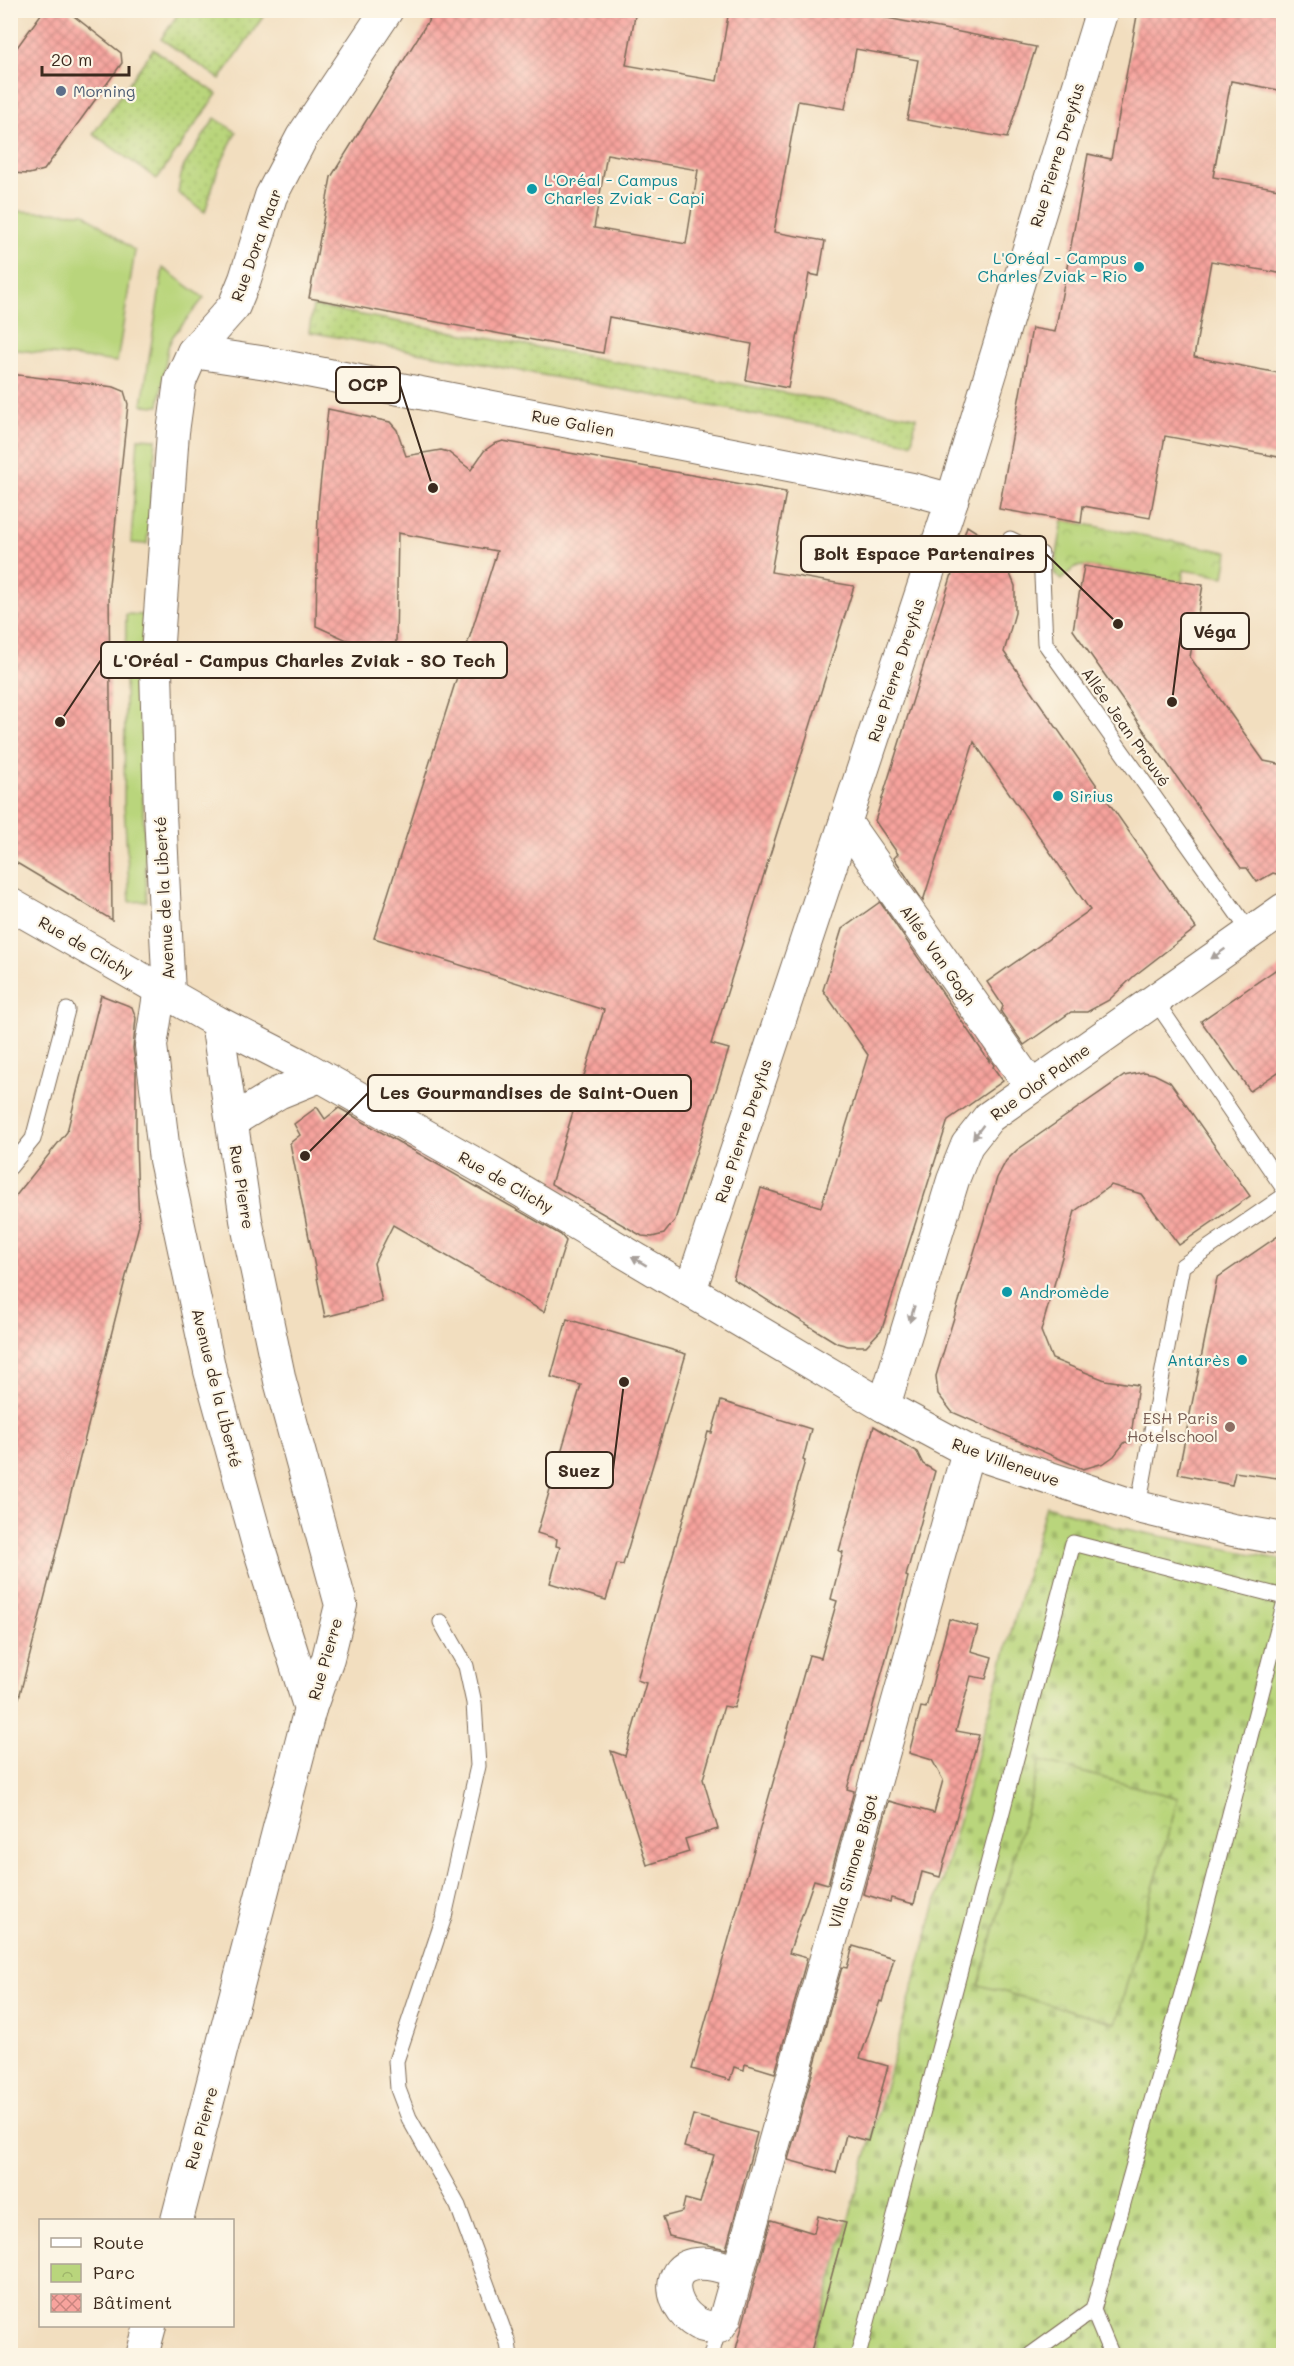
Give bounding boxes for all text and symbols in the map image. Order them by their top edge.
scale bar [42,39,129,77]
text: 20 m [51,47,92,71]
place label: Morning [73,80,135,101]
street label: Rue Pierre Dreyfus [1025,80,1088,230]
marker: Morning [54,84,68,98]
place label: L'Oréal - Campus Charles Zviak - Capi [544,169,705,208]
marker: L'Oréal - Campus Charles Zviak - Capi [525,182,539,196]
street label: Rue Dora Maar [225,186,286,304]
place label: L'Oréal - Campus Charles Zviak - Rio [978,247,1127,286]
marker: L'Oréal - Campus Charles Zviak - Rio [1132,260,1146,274]
callout: OCP [336,367,400,403]
text: OCP [348,372,388,396]
street label: Rue Galien [530,404,616,441]
callout: Bolt Espace Partenaires [801,536,1046,572]
text: Bolt Espace Partenaires [813,541,1035,565]
street label: Rue Pierre Dreyfus [862,595,929,744]
callout: Véga [1181,613,1249,649]
text: Véga [1193,619,1237,643]
callout: L'Oréal - Campus Charles Zviak - SO Tech [101,642,507,678]
text: L'Oréal - Campus Charles Zviak - SO Tech [113,648,495,672]
street label: Allée Jean Prouvé [1077,663,1175,790]
place label: Sirius [1070,785,1113,806]
marker: Sirius [1051,789,1065,803]
street label: Avenue de la Liberté [149,816,178,980]
street label: Allée Van Gogh [896,900,981,1009]
street label: Rue de Clichy [35,911,138,982]
one-way arrow [1211,948,1227,960]
street label: Rue Olof Palme [986,1038,1094,1125]
street label: Rue Pierre Dreyfus [709,1056,776,1205]
callout: Les Gourmandises de Saint-Ouen [368,1075,691,1111]
text: Les Gourmandises de Saint-Ouen [380,1080,678,1104]
one-way arrow [972,1124,984,1139]
street label: Rue Pierre [226,1144,259,1230]
street label: Rue de Clichy [455,1146,558,1217]
one-way arrow [631,1257,648,1267]
place label: Andromède [1019,1281,1109,1302]
marker: Andromède [1000,1285,1014,1299]
one-way arrow [907,1305,916,1323]
street label: Avenue de la Liberté [188,1306,247,1470]
place label: Antarès [1167,1349,1230,1370]
marker: Antarès [1235,1353,1249,1367]
place label: ESH Paris Hotelschool [1127,1407,1218,1446]
marker: ESH Paris Hotelschool [1223,1420,1237,1434]
street label: Rue Villeneuve [949,1432,1063,1491]
callout: Suez [546,1452,613,1488]
text: Suez [558,1458,600,1482]
street label: Rue Pierre [303,1615,346,1702]
street label: Villa Simone Bigot [823,1791,882,1931]
street label: Rue Pierre [179,2084,222,2171]
legend [39,2219,234,2327]
text: Route [93,2230,144,2254]
text: Parc [93,2260,135,2284]
text: Bâtiment [93,2290,172,2314]

